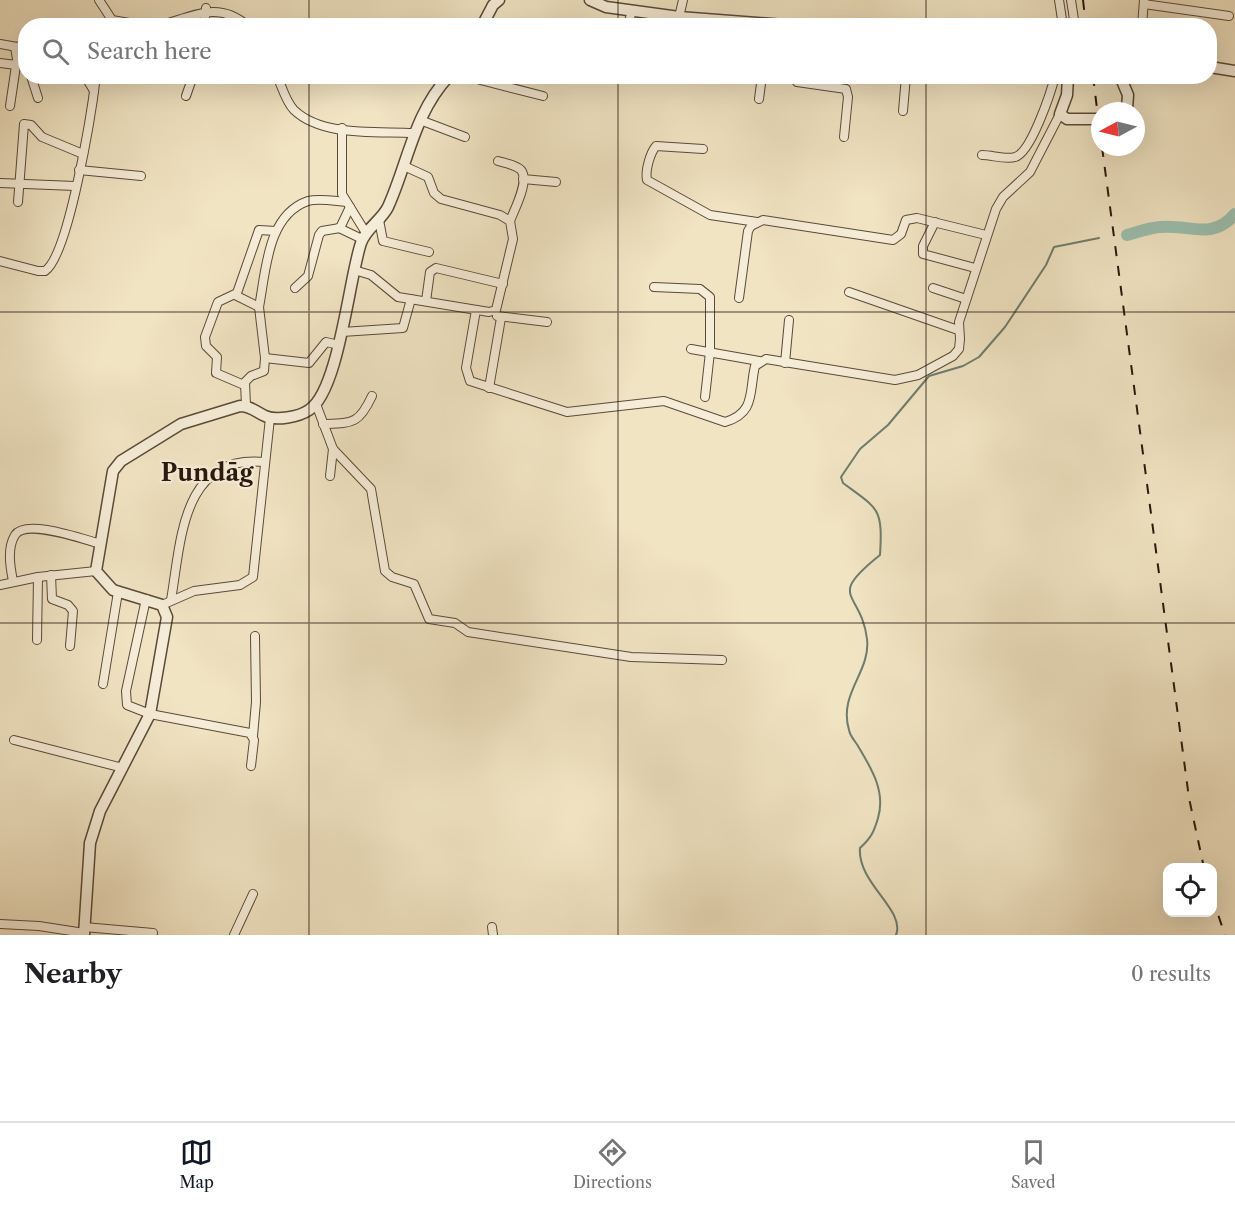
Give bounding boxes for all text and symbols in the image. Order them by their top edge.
search box [18,18,1217,84]
icon: search [39,35,72,68]
text: Search here [87,38,212,65]
north arrow [1091,102,1145,156]
district label: Pundāg [161,458,254,487]
map controls [1163,863,1217,917]
button: locate [1163,863,1217,917]
text: Nearby [24,958,122,990]
text: 0 results [1131,962,1211,986]
tab: Map [180,1136,214,1192]
tab: Directions [573,1136,652,1192]
tab: Saved [1011,1136,1055,1192]

